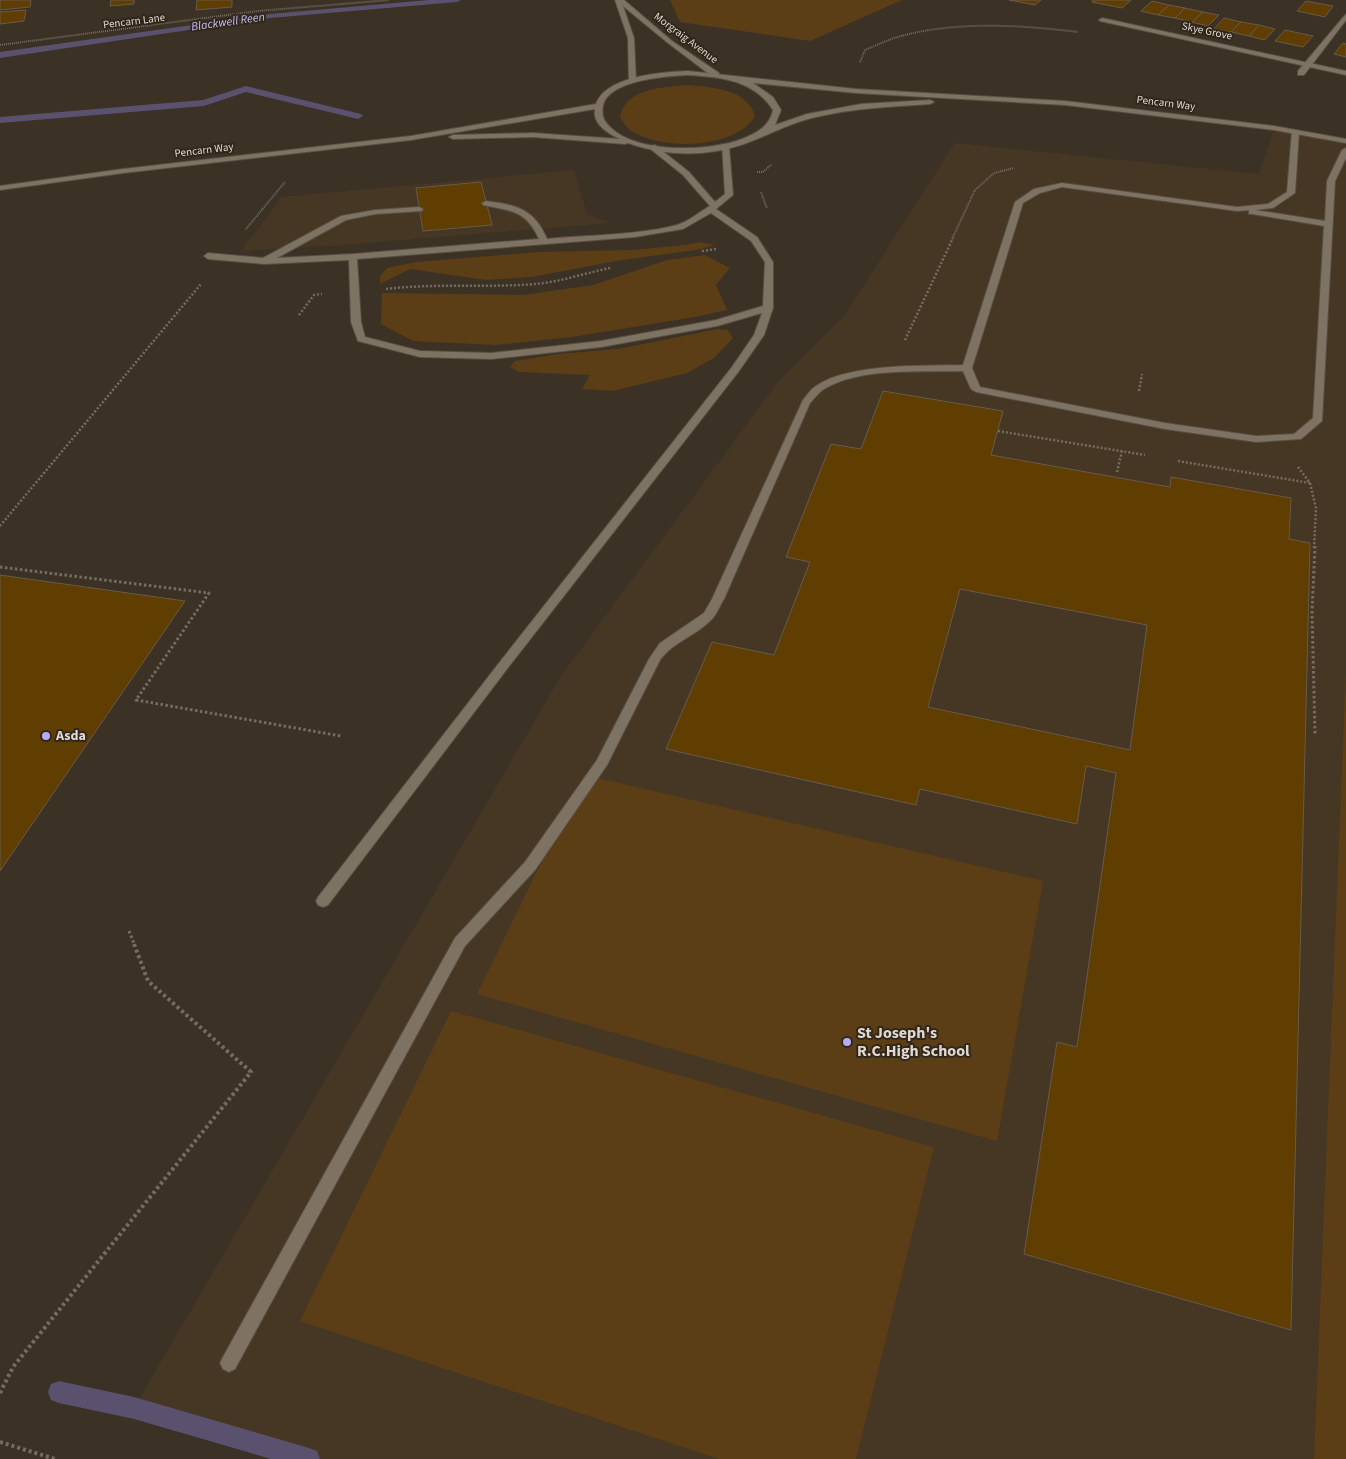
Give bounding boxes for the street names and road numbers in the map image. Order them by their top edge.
street label: Morgraig Avenue [651,9,722,67]
street label: Pencarn Lane [102,10,166,32]
street label: Skye Grove [1180,18,1234,44]
street label: Pencarn Way [1136,92,1196,114]
street label: Pencarn Way [174,139,234,161]

